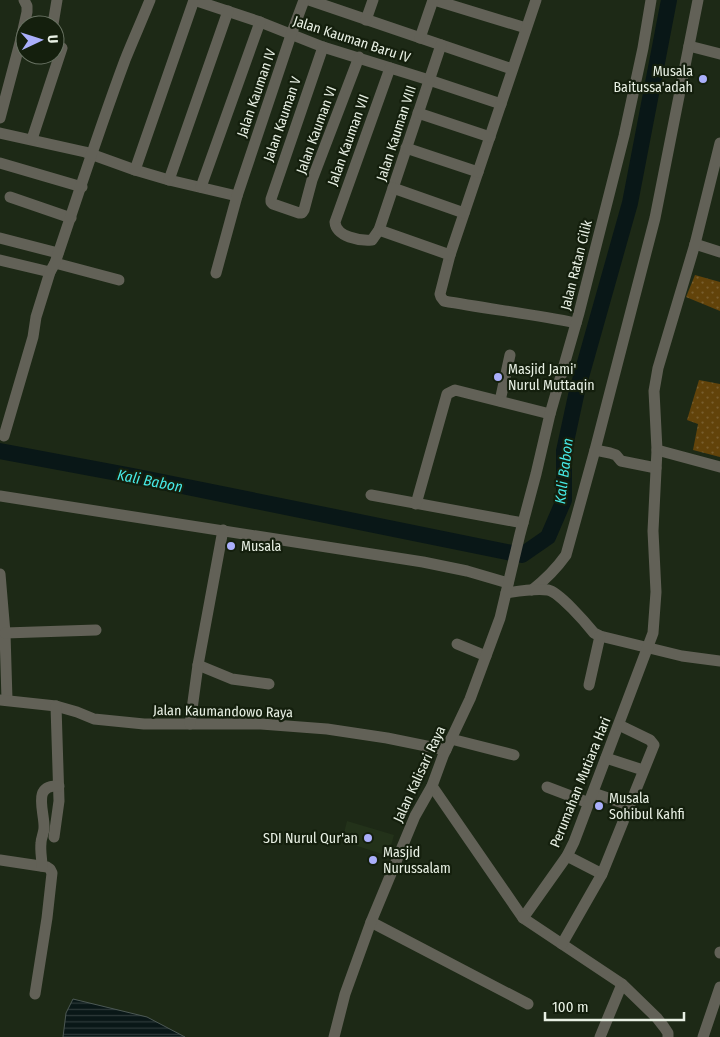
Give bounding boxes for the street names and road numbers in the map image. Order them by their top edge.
street label: Jalan Kauman Baru IV [291,12,413,67]
street label: Jalan Kauman IV [233,46,280,140]
street label: Jalan Kauman V [260,74,305,164]
street label: Jalan Kauman VIII [373,83,420,183]
street label: Jalan Kauman VI [293,84,340,176]
street label: Jalan Kauman VII [324,92,373,188]
street label: Jalan Ratan Cilik [557,218,596,312]
street label: Jalan Kaumandowo Raya [153,702,293,721]
street label: Perumahan Mutiara Hari [547,714,614,850]
street label: Jalan Kalisari Raya [390,723,449,825]

